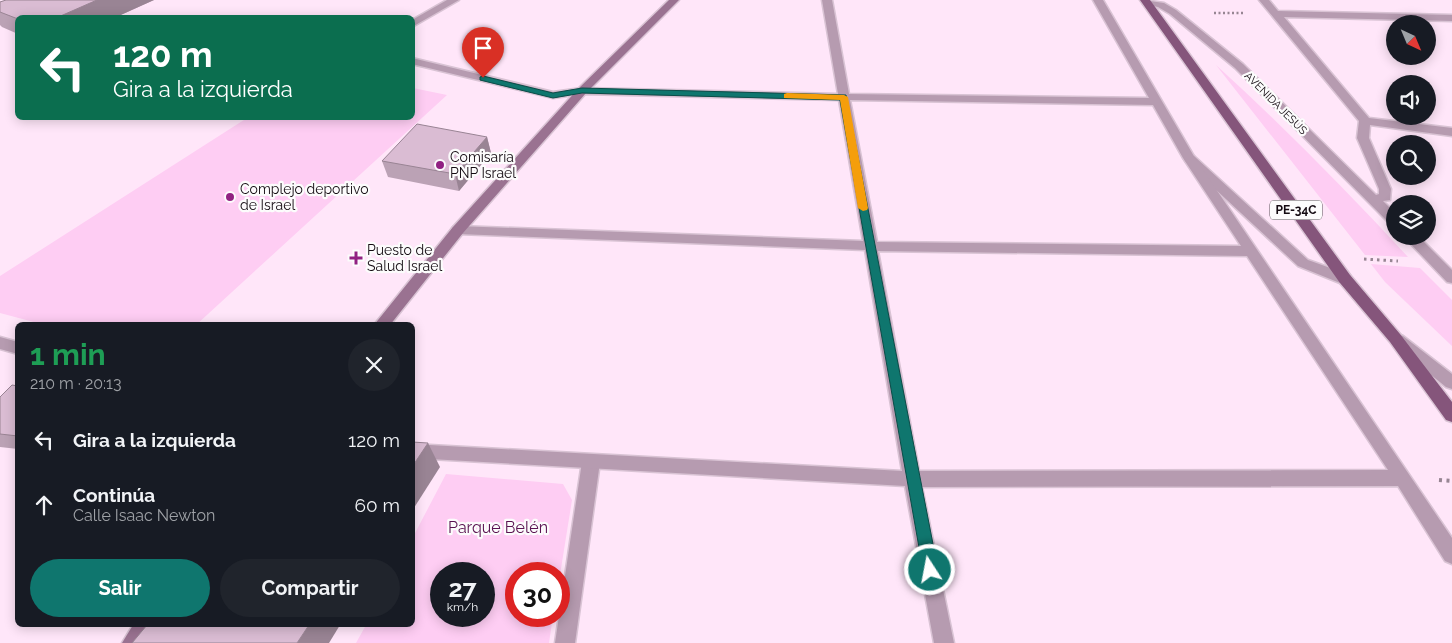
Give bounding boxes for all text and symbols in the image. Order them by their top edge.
north arrow [1386,15,1436,65]
map controls [1386,15,1436,245]
pin [462,27,504,78]
text: 120 m [113,34,213,75]
icon: arrive [469,34,497,62]
icon: left [30,35,95,100]
street label: AVENIDA JESÚS [1242,69,1311,138]
button: sound [1386,75,1436,125]
text: Gira a la izquierda [113,76,293,102]
button: search [1386,135,1436,185]
place label: Comisaría PNP Israel [450,149,516,181]
marker: Comisaría PNP Israel [434,159,446,171]
place label: Complejo deportivo de Israel [240,181,369,213]
marker: Complejo deportivo de Israel [224,191,236,203]
button: layers [1386,195,1436,245]
road number: PE-34C [1270,200,1322,220]
place label: Puesto de Salud Israel [367,242,442,274]
marker: Puesto de Salud Israel [349,251,363,265]
text: 1 min [30,337,106,372]
button: close [348,339,400,391]
text: 210 m · 20:13 [30,374,121,393]
icon: left [30,426,58,454]
text: Gira a la izquierda [73,429,236,451]
text: 120 m [348,429,400,451]
text: Continúa [73,484,155,506]
icon: ahead [30,491,58,519]
text: 60 m [355,494,400,516]
text: Calle Isaac Newton [73,506,215,525]
park label: Parque Belén [448,518,548,537]
position arrow [903,543,955,595]
button: Salir [30,559,210,617]
button: Compartir [220,559,400,617]
speed limit sign: 30 [505,562,570,627]
text: 27 [448,573,477,603]
text: km/h [447,600,478,614]

